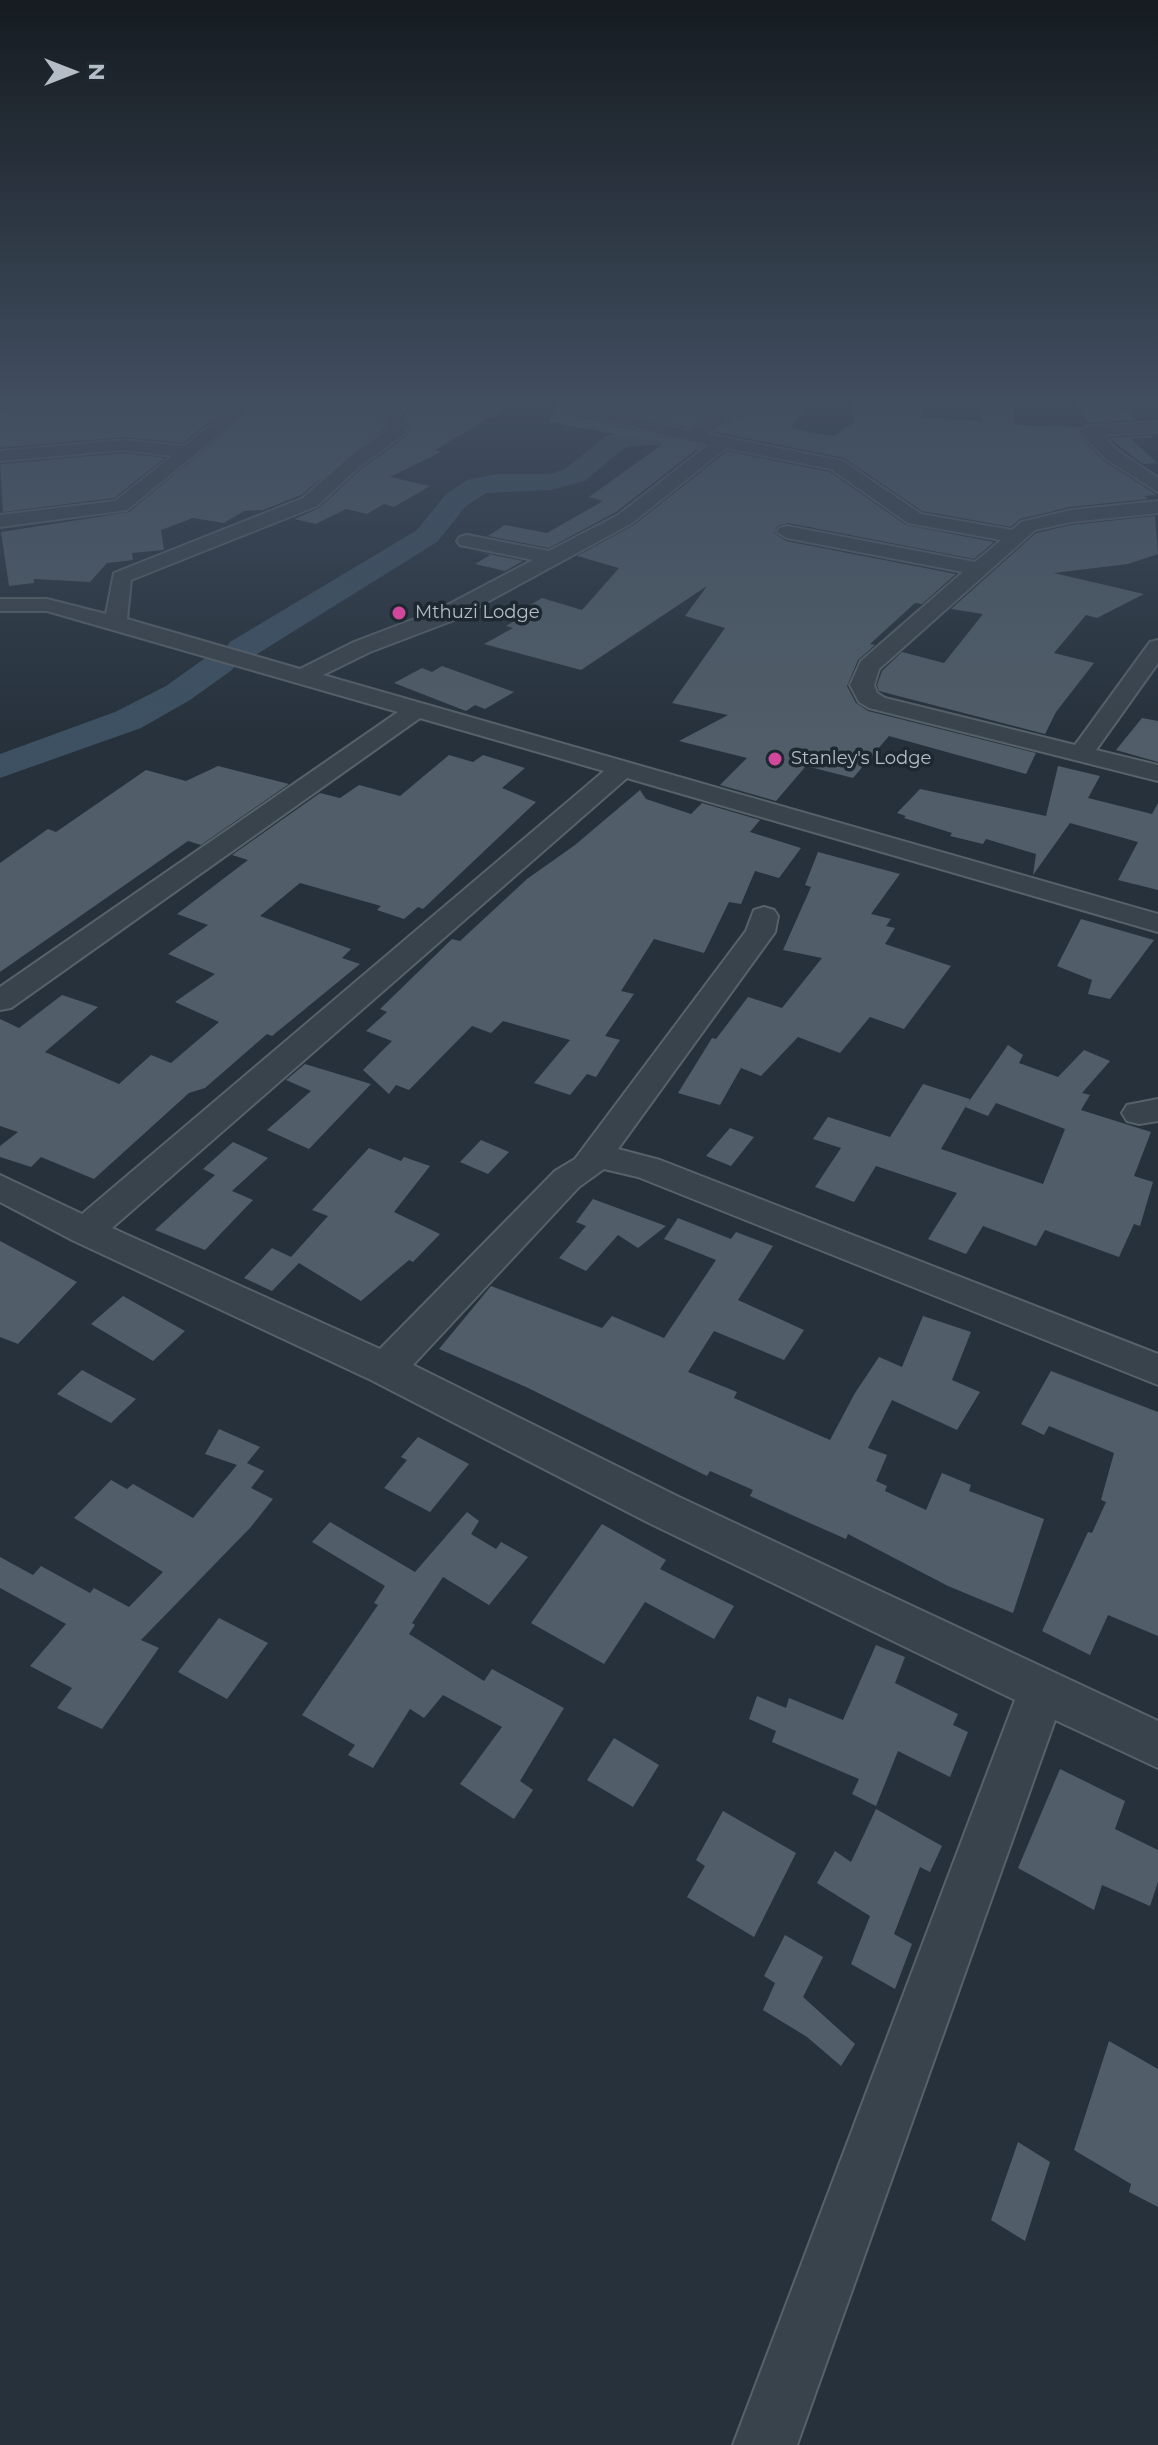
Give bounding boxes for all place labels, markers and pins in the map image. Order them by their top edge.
place label: Mthuzi Lodge [415,602,540,624]
marker: Mthuzi Lodge [390,604,408,622]
place label: Stanley's Lodge [791,748,931,770]
marker: Stanley's Lodge [766,750,784,768]

